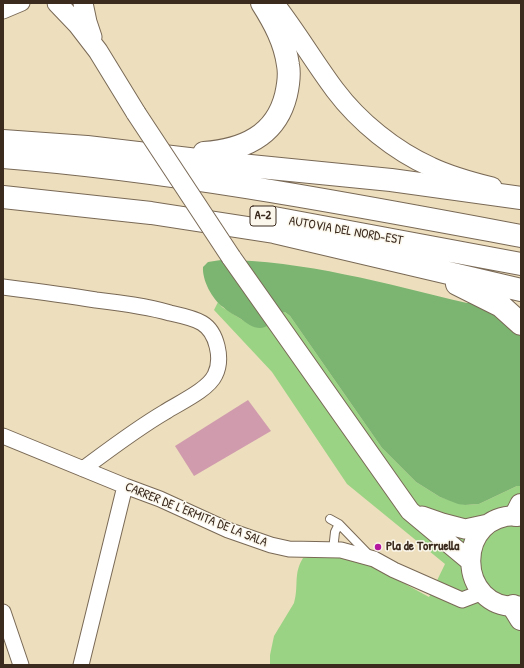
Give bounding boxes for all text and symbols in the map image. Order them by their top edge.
road number: A-2 [250,206,276,226]
street label: AUTOVIA DEL NORD-EST [288,213,404,249]
street label: CARRER DE L'ERMITA DE LA SALA [123,479,269,551]
place label: Pla de Torruella [386,539,459,555]
marker: Pla de Torruella [373,542,383,552]

